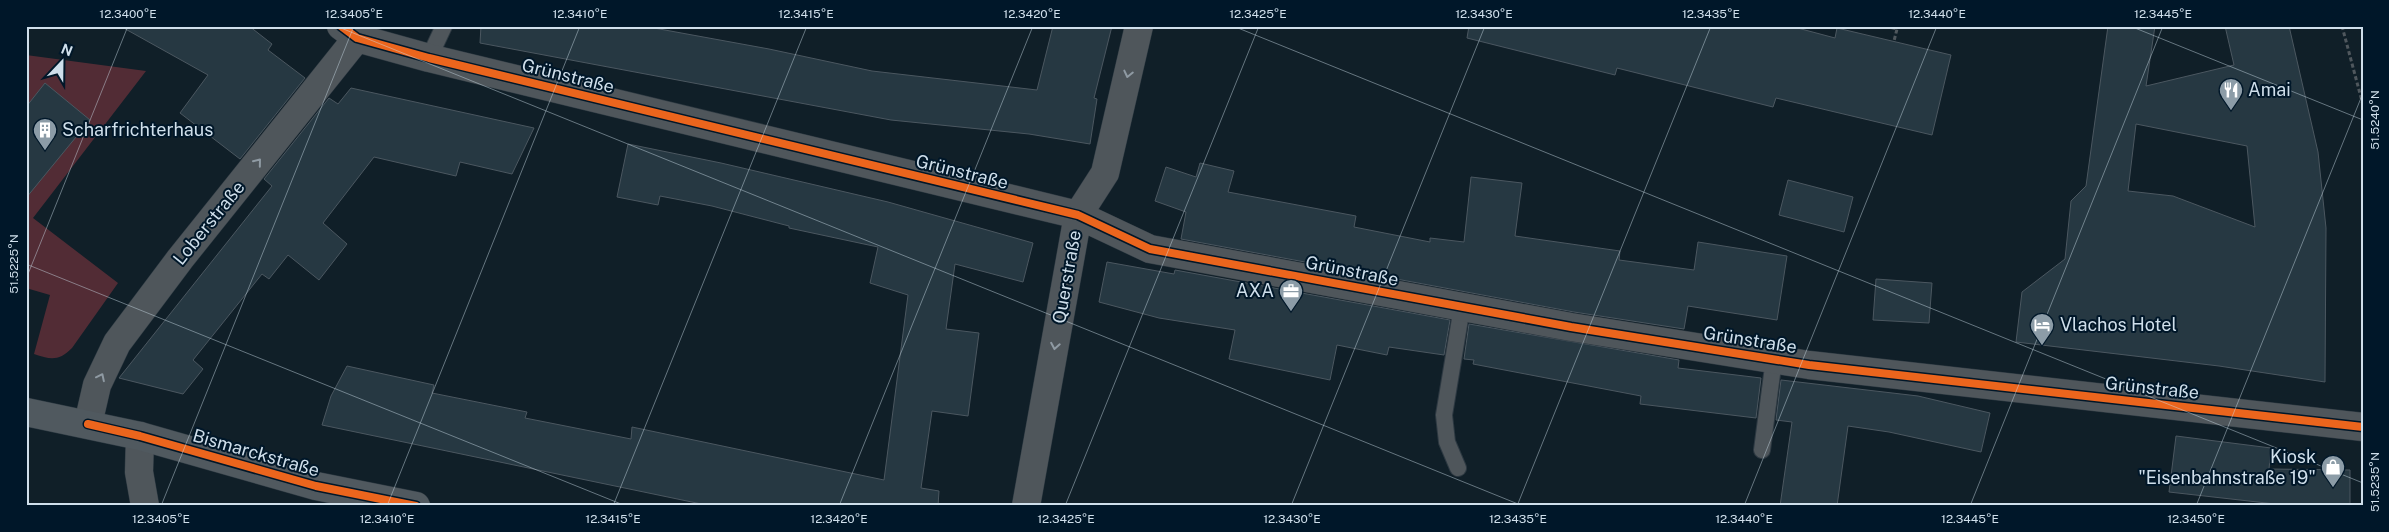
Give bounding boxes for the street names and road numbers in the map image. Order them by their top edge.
street label: Grünstraße [520,54,617,97]
street label: Grünstraße [914,150,1011,193]
street label: Loberstraße [169,177,249,269]
street label: Querstraße [1048,229,1085,325]
street label: Grünstraße [1304,251,1400,290]
street label: Grünstraße [1702,322,1798,357]
street label: Grünstraße [2104,372,2200,403]
street label: Bismarckstraße [190,424,322,481]

